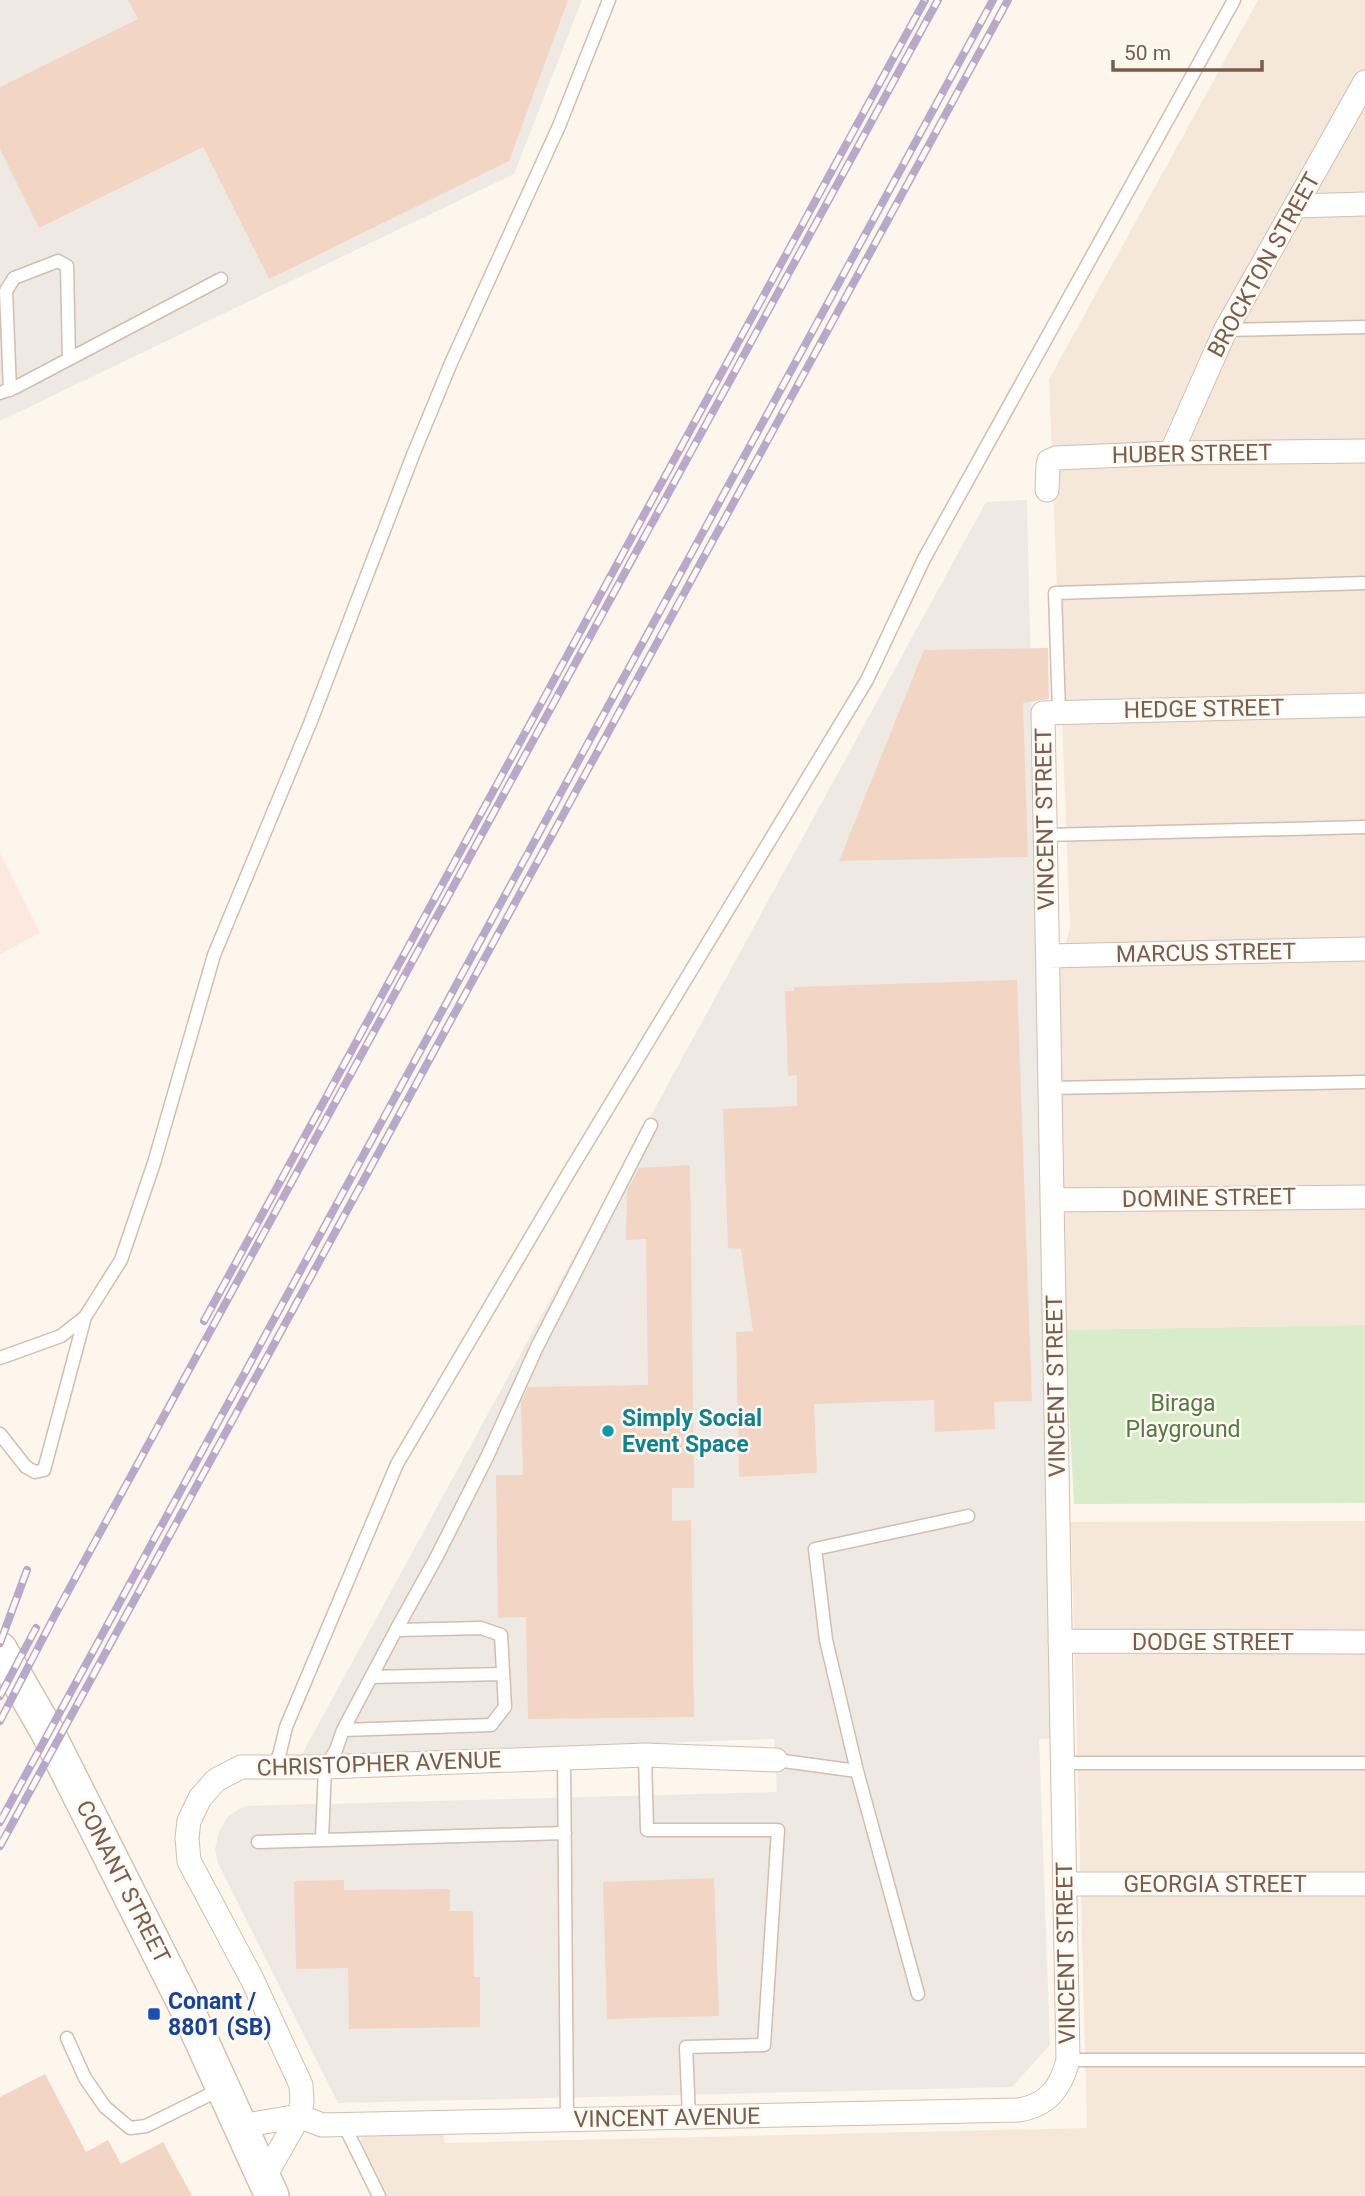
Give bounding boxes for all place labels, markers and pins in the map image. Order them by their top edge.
place label: Simply Social Event Space [622,1405,762,1458]
marker: Simply Social Event Space [600,1423,616,1439]
place label: Conant / 8801 (SB) [168,1988,271,2041]
marker: Conant / 8801 (SB) [146,2006,162,2022]

